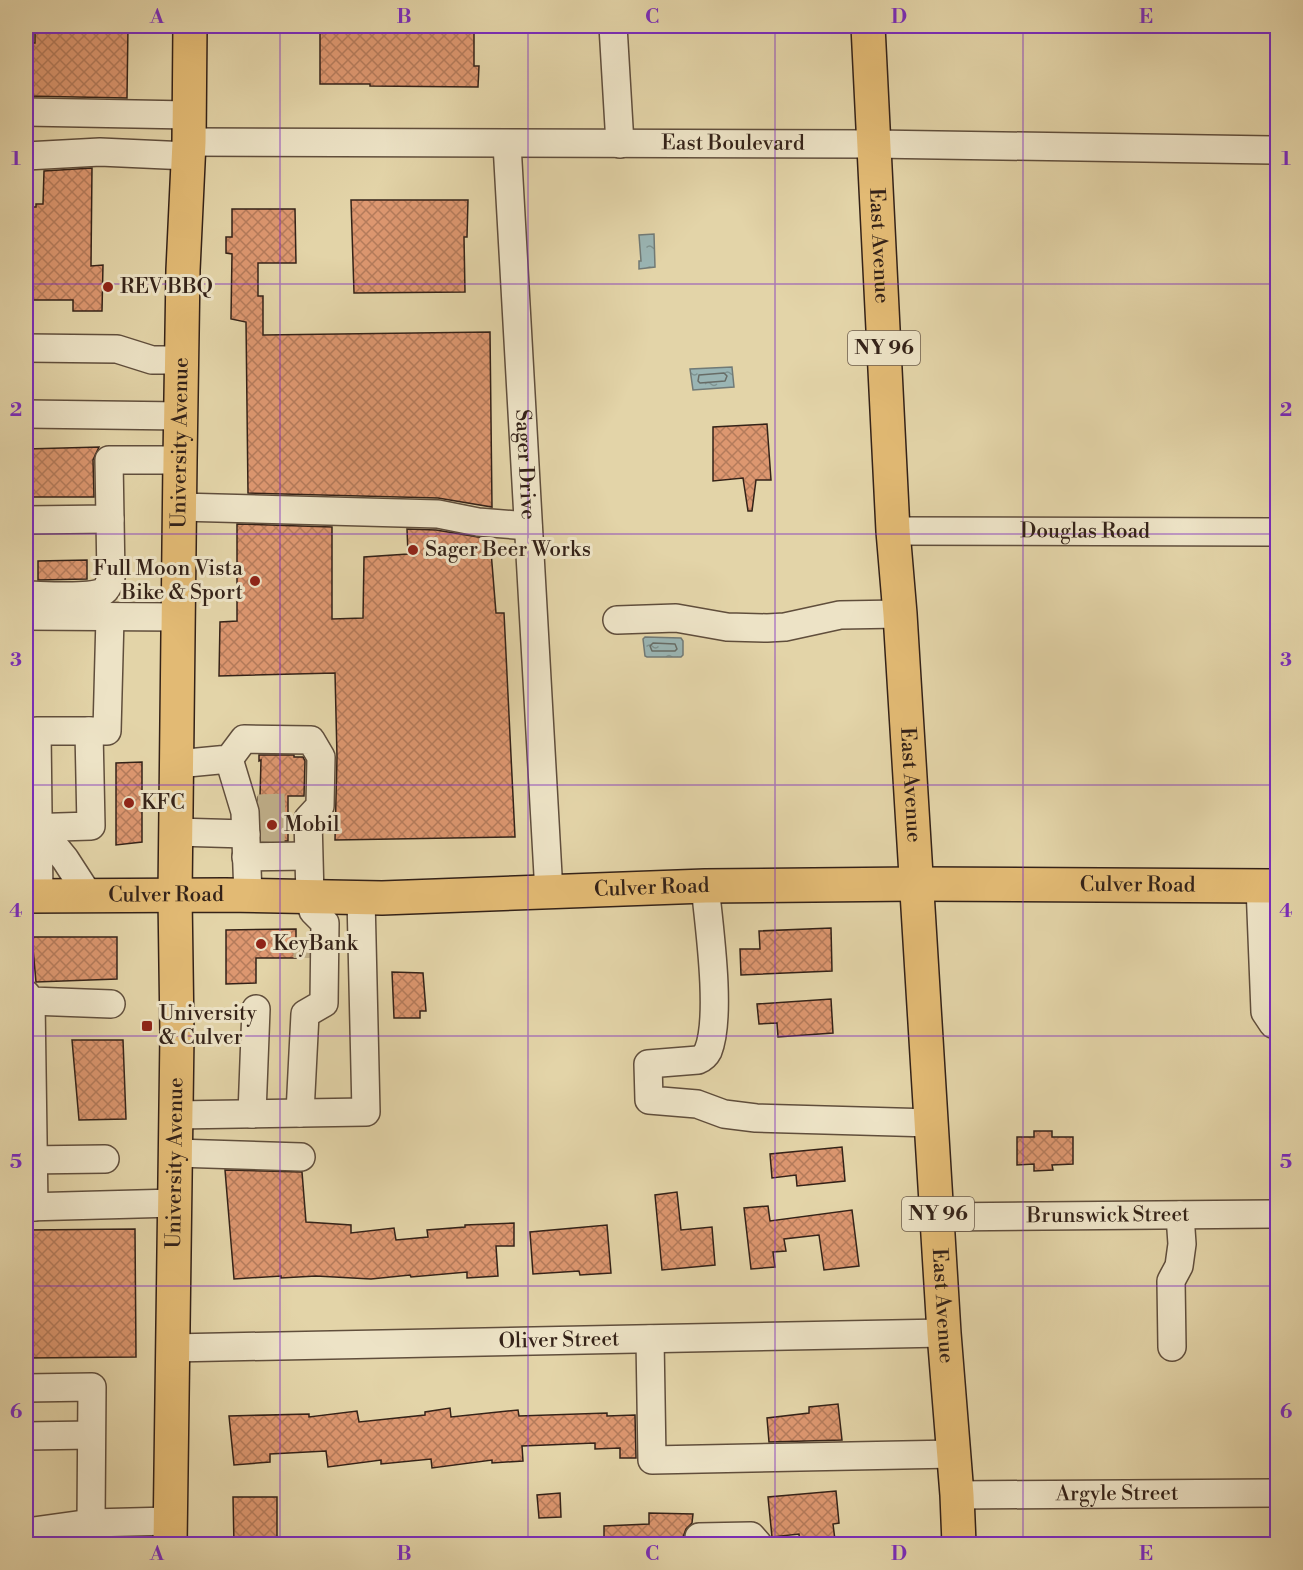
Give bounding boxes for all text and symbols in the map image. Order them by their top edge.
text: A [149,5,165,30]
text: B [396,5,412,30]
text: C [645,5,659,30]
text: D [891,5,907,30]
text: E [1139,5,1153,30]
street label: East Boulevard [661,130,805,157]
text: 1 [11,147,21,172]
text: 1 [1281,147,1291,172]
street label: East Avenue [863,187,895,304]
place label: REV BBQ [120,274,213,300]
marker: REV BBQ [101,280,115,294]
road number: NY 96 [848,331,920,365]
street label: University Avenue [166,357,195,529]
text: 2 [10,398,22,423]
text: 2 [1280,398,1292,423]
street label: Sager Drive [509,408,541,521]
street label: Douglas Road [1020,518,1150,545]
place label: Sager Beer Works [425,537,591,563]
marker: Sager Beer Works [406,543,420,557]
place label: Full Moon Vista Bike & Sport [93,556,244,606]
marker: Full Moon Vista Bike & Sport [248,574,262,588]
text: 3 [10,648,22,673]
text: 3 [1280,648,1292,673]
street label: East Avenue [894,726,927,843]
place label: KFC [141,790,185,816]
marker: KFC [122,796,136,810]
place label: Mobil [284,812,339,838]
marker: Mobil [265,818,279,832]
street label: Culver Road [1080,872,1196,899]
street label: Culver Road [593,873,710,903]
street label: Culver Road [108,882,224,909]
text: 4 [9,899,23,924]
text: 4 [1279,899,1293,924]
place label: KeyBank [273,931,359,957]
marker: KeyBank [254,937,268,951]
place label: University & Culver [159,1001,258,1051]
marker: University & Culver [140,1019,154,1033]
street label: University Avenue [161,1077,189,1249]
text: 5 [10,1150,22,1175]
text: 5 [1280,1150,1292,1175]
road number: NY 96 [902,1197,974,1231]
street label: Brunswick Street [1025,1202,1190,1229]
street label: East Avenue [926,1247,959,1364]
street label: Oliver Street [498,1326,620,1355]
text: 6 [10,1400,23,1425]
text: 6 [1280,1400,1293,1425]
street label: Argyle Street [1055,1481,1179,1507]
text: A [149,1542,165,1567]
text: B [396,1542,412,1567]
text: C [645,1542,659,1567]
text: D [891,1542,907,1567]
text: E [1139,1542,1153,1567]

